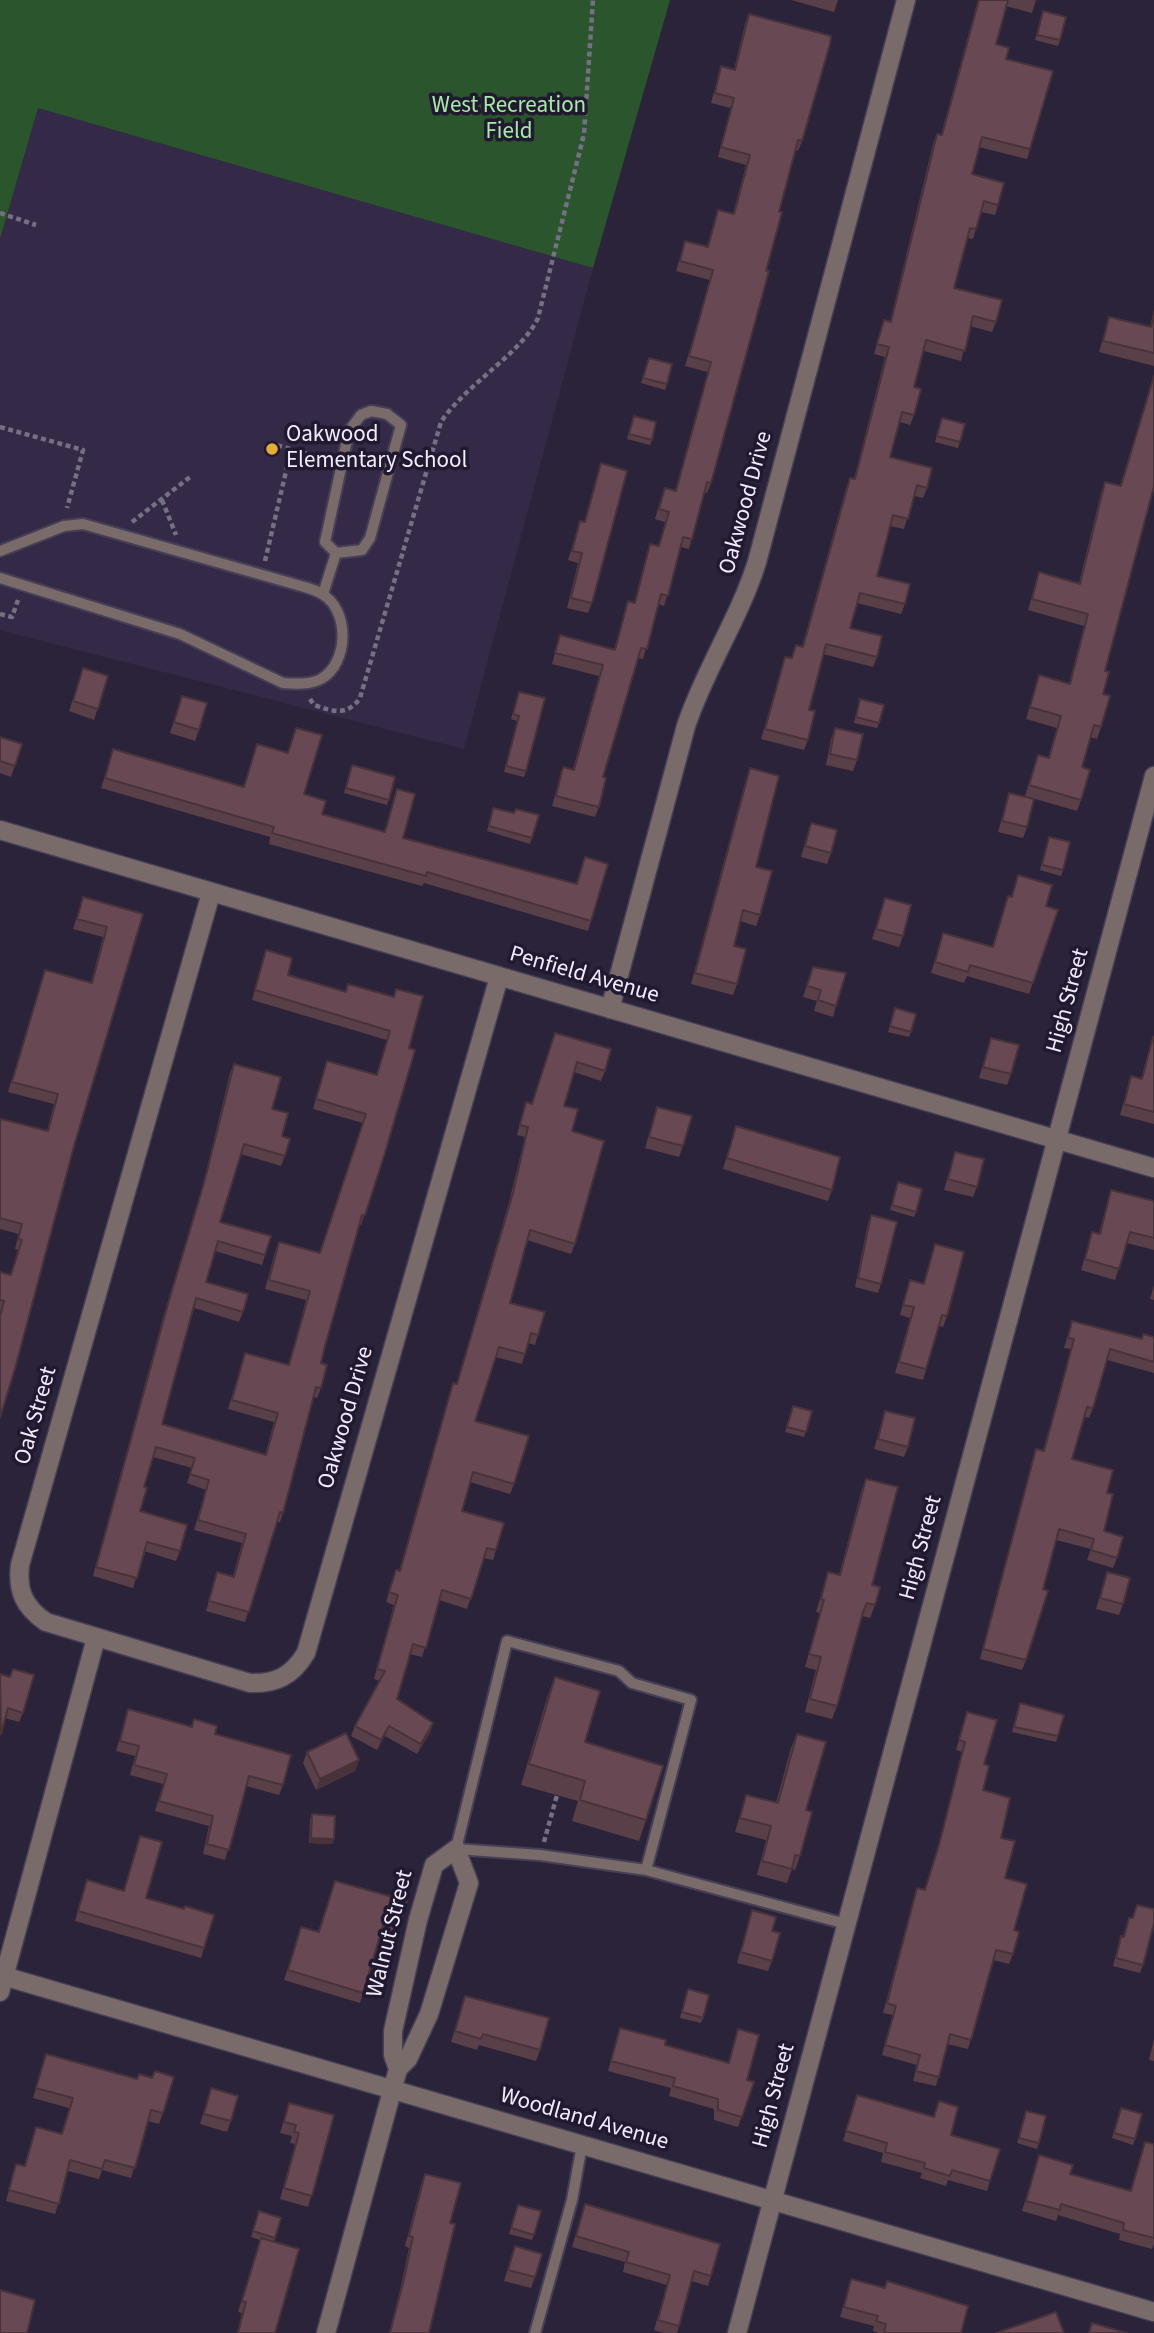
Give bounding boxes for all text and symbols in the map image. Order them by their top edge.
park label: West Recreation Field [432,93,586,147]
place label: Oakwood Elementary School [286,422,467,476]
street label: Oakwood Drive [715,429,779,577]
marker: Oakwood Elementary School [264,441,280,457]
street label: Penfield Avenue [506,941,662,1011]
street label: High Street [1042,946,1096,1056]
street label: Oakwood Drive [313,1344,381,1492]
street label: Oak Street [10,1364,64,1468]
street label: High Street [895,1493,949,1603]
street label: Walnut Street [362,1867,420,2001]
street label: High Street [748,2041,802,2151]
street label: Woodland Avenue [497,2083,671,2157]

